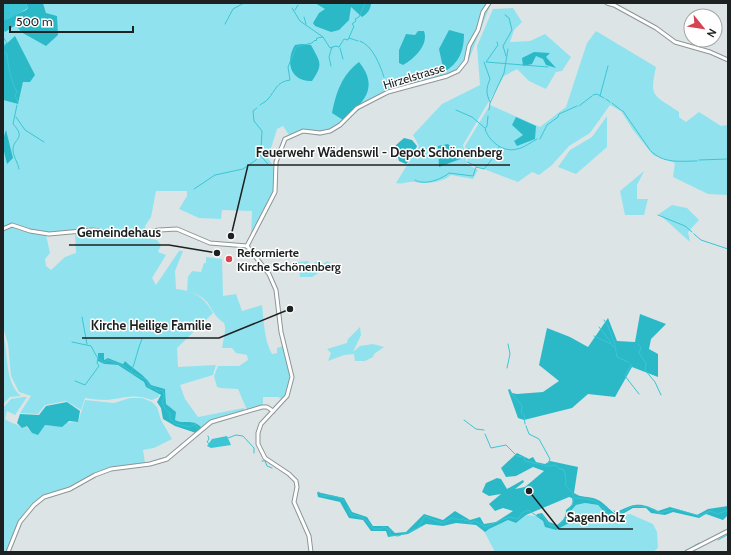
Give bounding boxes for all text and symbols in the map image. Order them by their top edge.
scale bar [10,8,133,34]
north arrow [683,8,723,48]
text: 500 m [16,14,52,29]
text: N [704,26,720,40]
street label: Hirzelstrasse [381,60,447,92]
callout: Feuerwehr Wädenswil - Depot Schönenberg [248,140,510,165]
text: Feuerwehr Wädenswil - Depot Schönenberg [256,144,503,160]
callout: Gemeindehaus [69,220,169,245]
text: Gemeindehaus [77,224,161,240]
place label: Reformierte Kirche Schönenberg [237,245,341,274]
marker: Reformierte Kirche Schönenberg [224,254,234,264]
callout: Kirche Heilige Familie [82,313,219,338]
text: Kirche Heilige Familie [91,317,212,333]
callout: Sagenholz [559,504,633,529]
text: Sagenholz [567,509,625,525]

